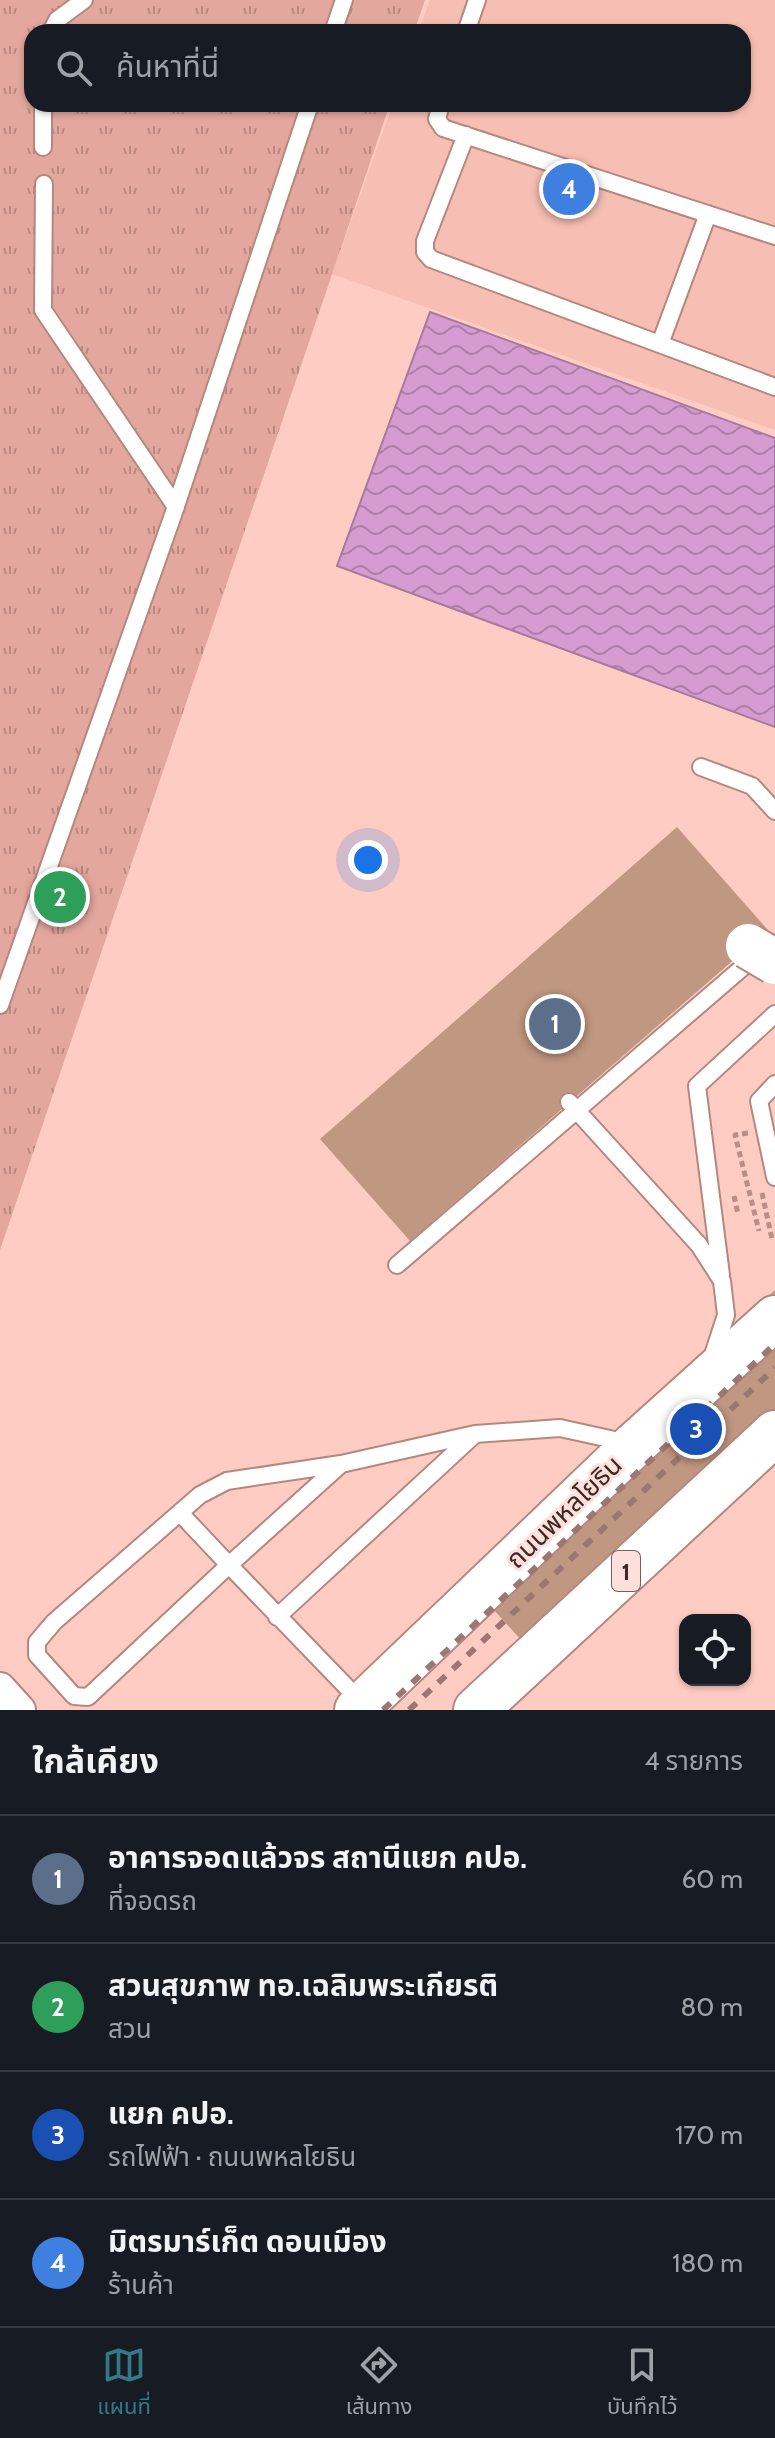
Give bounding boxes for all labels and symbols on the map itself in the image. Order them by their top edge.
pin: 4 [543,159,595,219]
your location [348,840,388,880]
pin: 2 [34,867,86,927]
pin: 1 [529,994,581,1054]
pin: 3 [670,1399,722,1459]
street label: ถนนพหลโยธิน [499,1449,629,1575]
road number: 1 [612,1551,640,1591]

